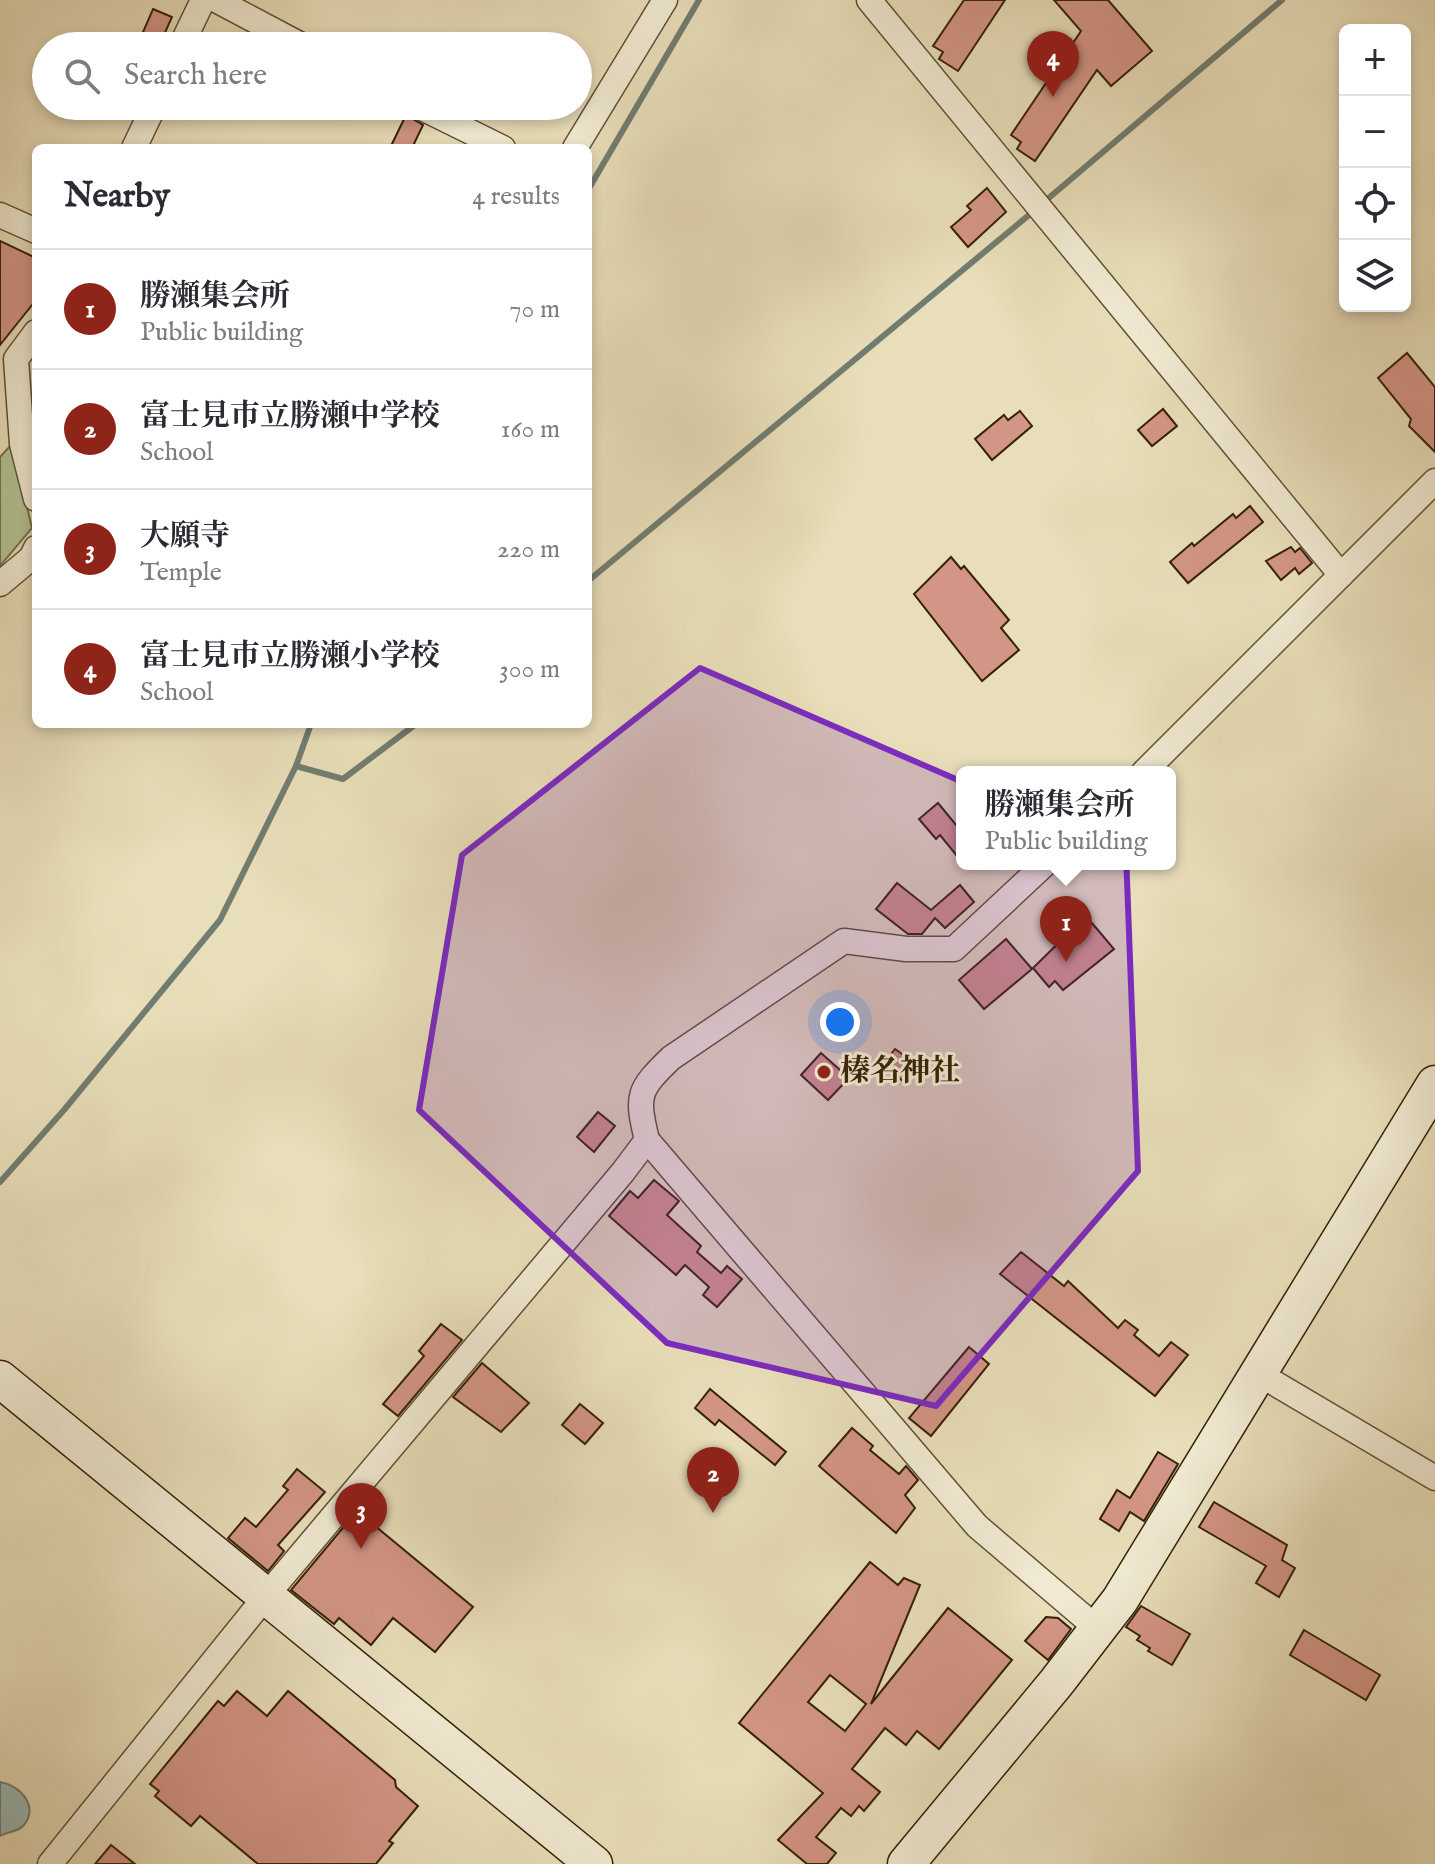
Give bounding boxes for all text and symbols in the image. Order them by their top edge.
map controls [1339,24,1411,312]
button: + [1339,24,1411,96]
pin: 4 [1027,31,1079,97]
search box [32,32,592,120]
icon: search [60,54,104,98]
text: Search here [124,57,267,95]
button: − [1339,96,1411,168]
button: locate [1339,168,1411,240]
text: Nearby [64,175,170,218]
text: 4 results [472,180,560,213]
button: layers [1339,240,1411,312]
text: 勝瀬集会所 [140,278,290,316]
text: 1 [85,293,95,326]
text: 70 m [509,293,560,326]
text: Public building [140,316,303,349]
text: 富士見市立勝瀬中学校 [140,398,440,436]
text: 2 [84,413,96,446]
text: 160 m [501,413,560,446]
text: School [140,436,213,469]
text: 大願寺 [140,518,230,556]
text: 3 [85,533,95,566]
text: 220 m [497,533,560,566]
text: Temple [140,556,222,589]
text: 富士見市立勝瀬小学校 [140,638,440,676]
text: 4 [84,653,96,686]
text: 300 m [499,653,560,686]
text: School [140,676,213,709]
popup [956,766,1176,870]
text: 勝瀬集会所 [984,787,1134,825]
text: Public building [984,825,1148,858]
pin: 1 [1040,896,1092,962]
your location [820,1002,860,1042]
place label: 榛名神社 [840,1053,960,1091]
marker: 榛名神社 [815,1063,833,1081]
pin: 2 [687,1447,739,1513]
pin: 3 [335,1483,387,1549]

